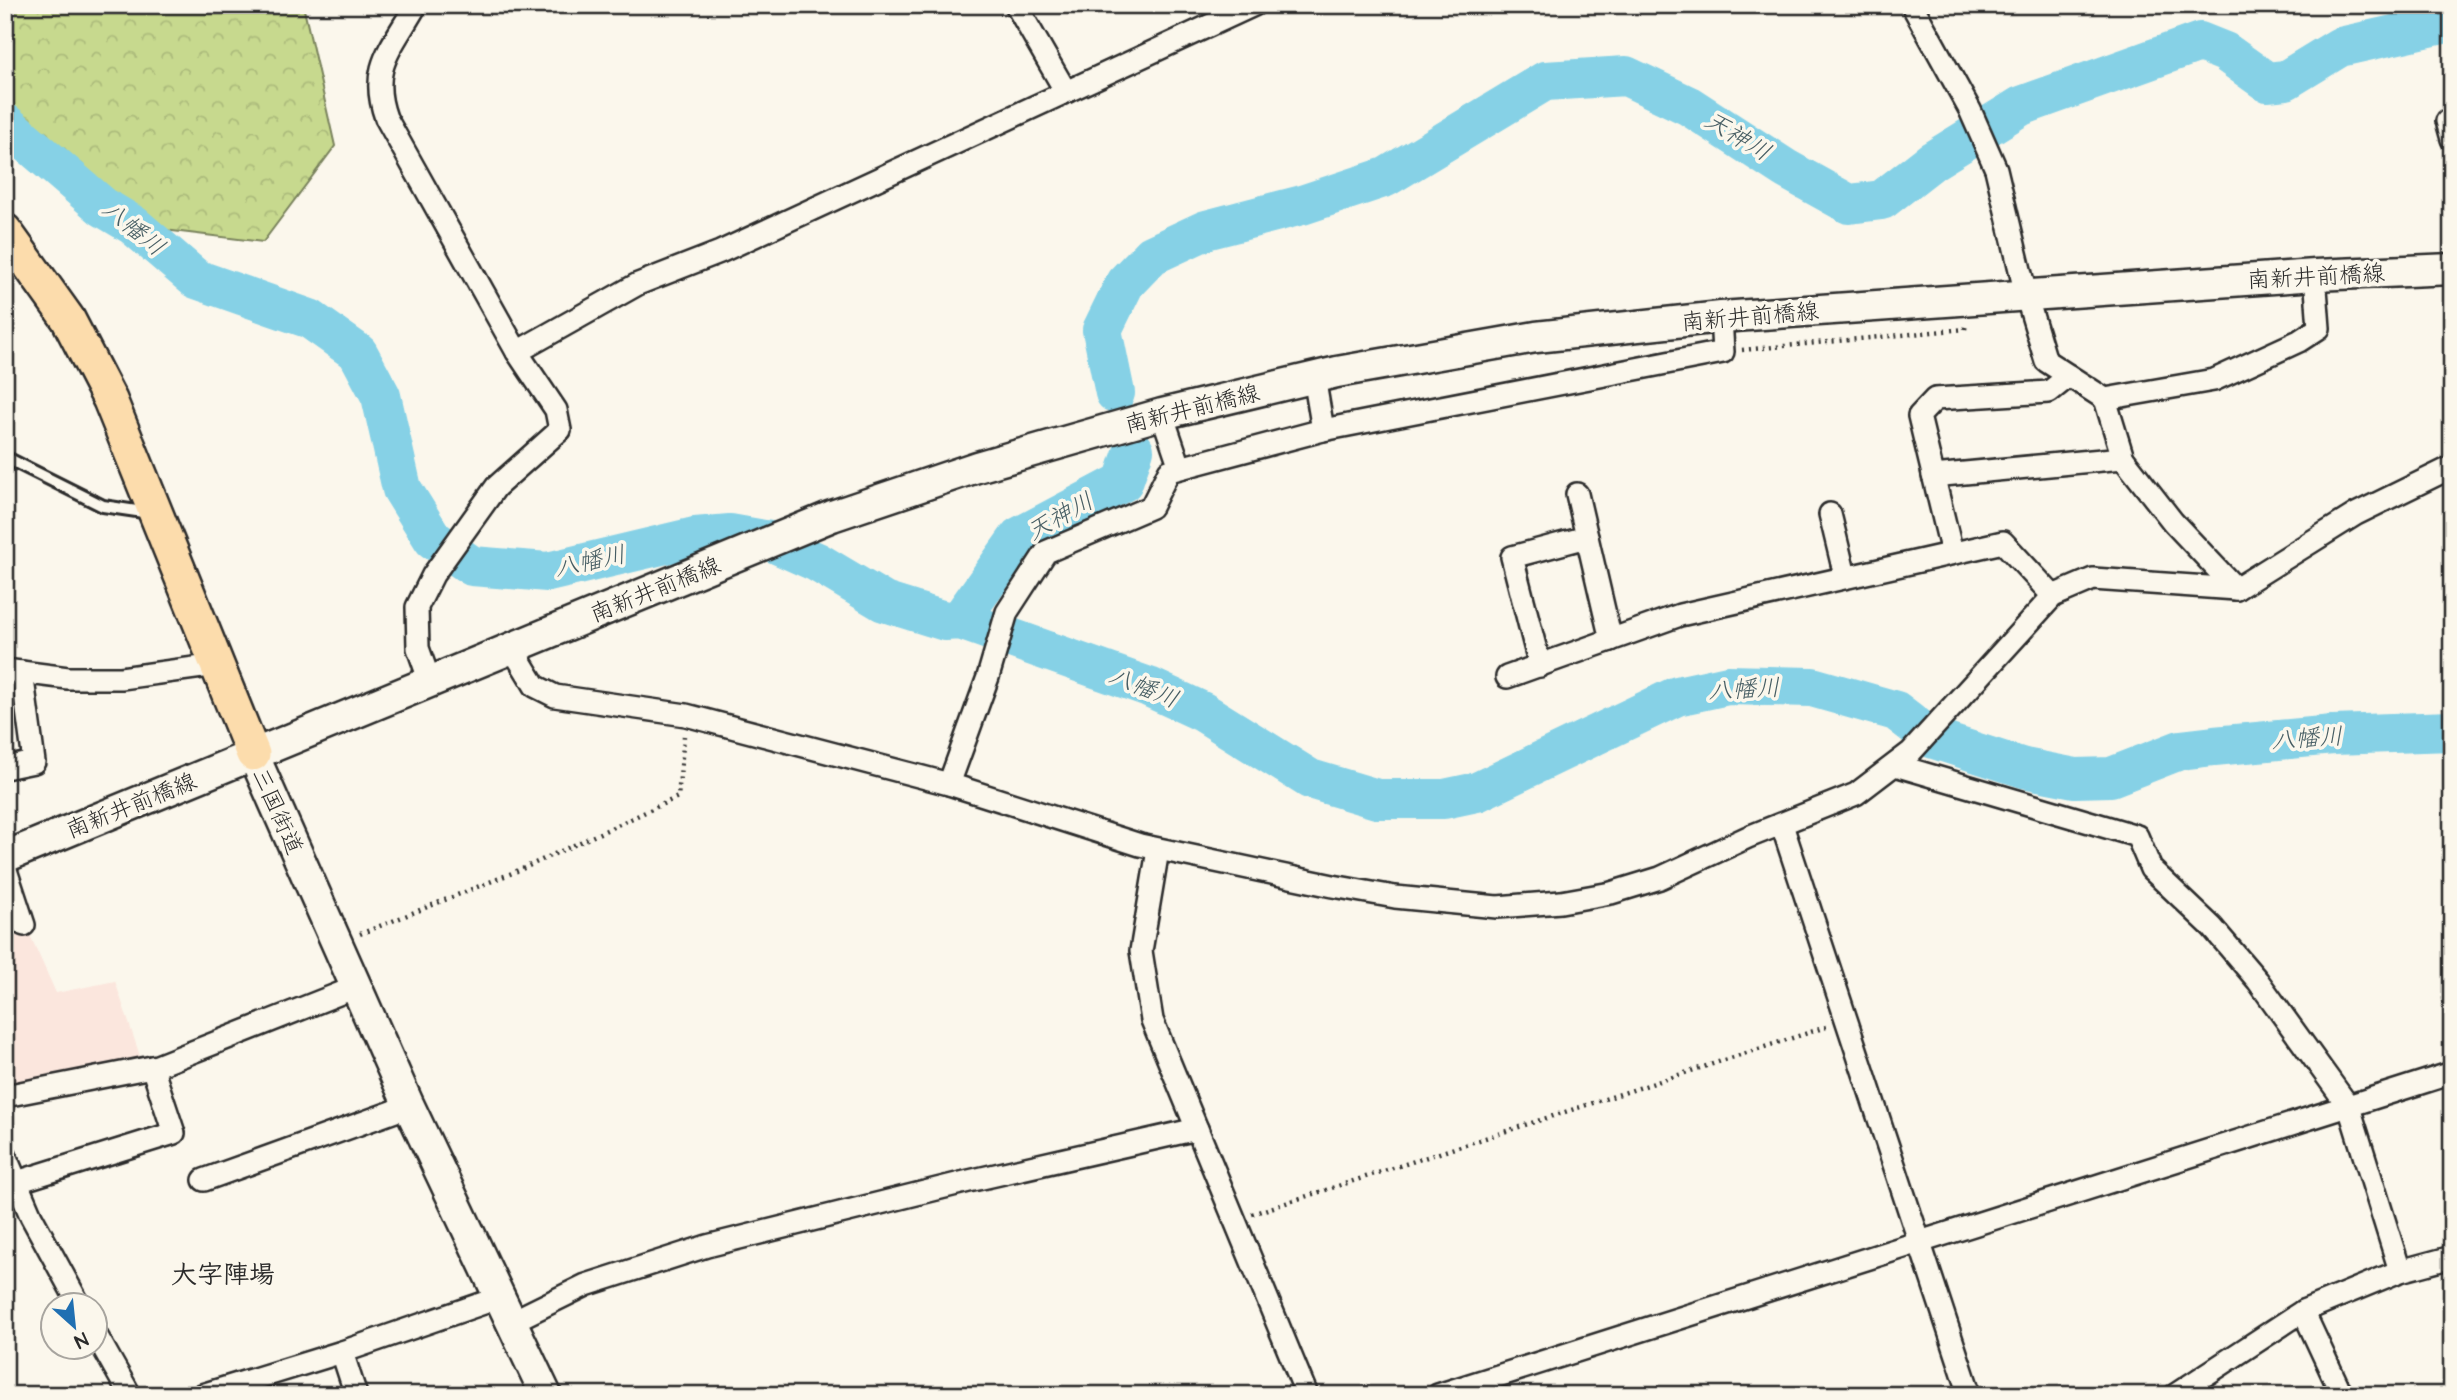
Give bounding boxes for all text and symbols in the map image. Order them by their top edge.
water label: 天神川 [1698,104,1777,170]
water label: 八幡川 [95,193,172,265]
street label: 南新井前橋線 [2246,257,2386,297]
street label: 南新井前橋線 [1680,295,1820,339]
street label: 南新井前橋線 [1121,377,1263,441]
water label: 天神川 [1021,485,1100,549]
water label: 八幡川 [551,538,629,586]
street label: 南新井前橋線 [585,549,725,631]
water label: 八幡川 [1104,659,1183,717]
water label: 八幡川 [1707,671,1781,709]
water label: 八幡川 [2270,720,2344,758]
street label: 三国街道 [244,763,310,860]
street label: 南新井前橋線 [61,765,201,847]
district label: 大字陣場 [171,1257,275,1293]
north arrow [38,1292,108,1362]
text: N [70,1325,92,1355]

